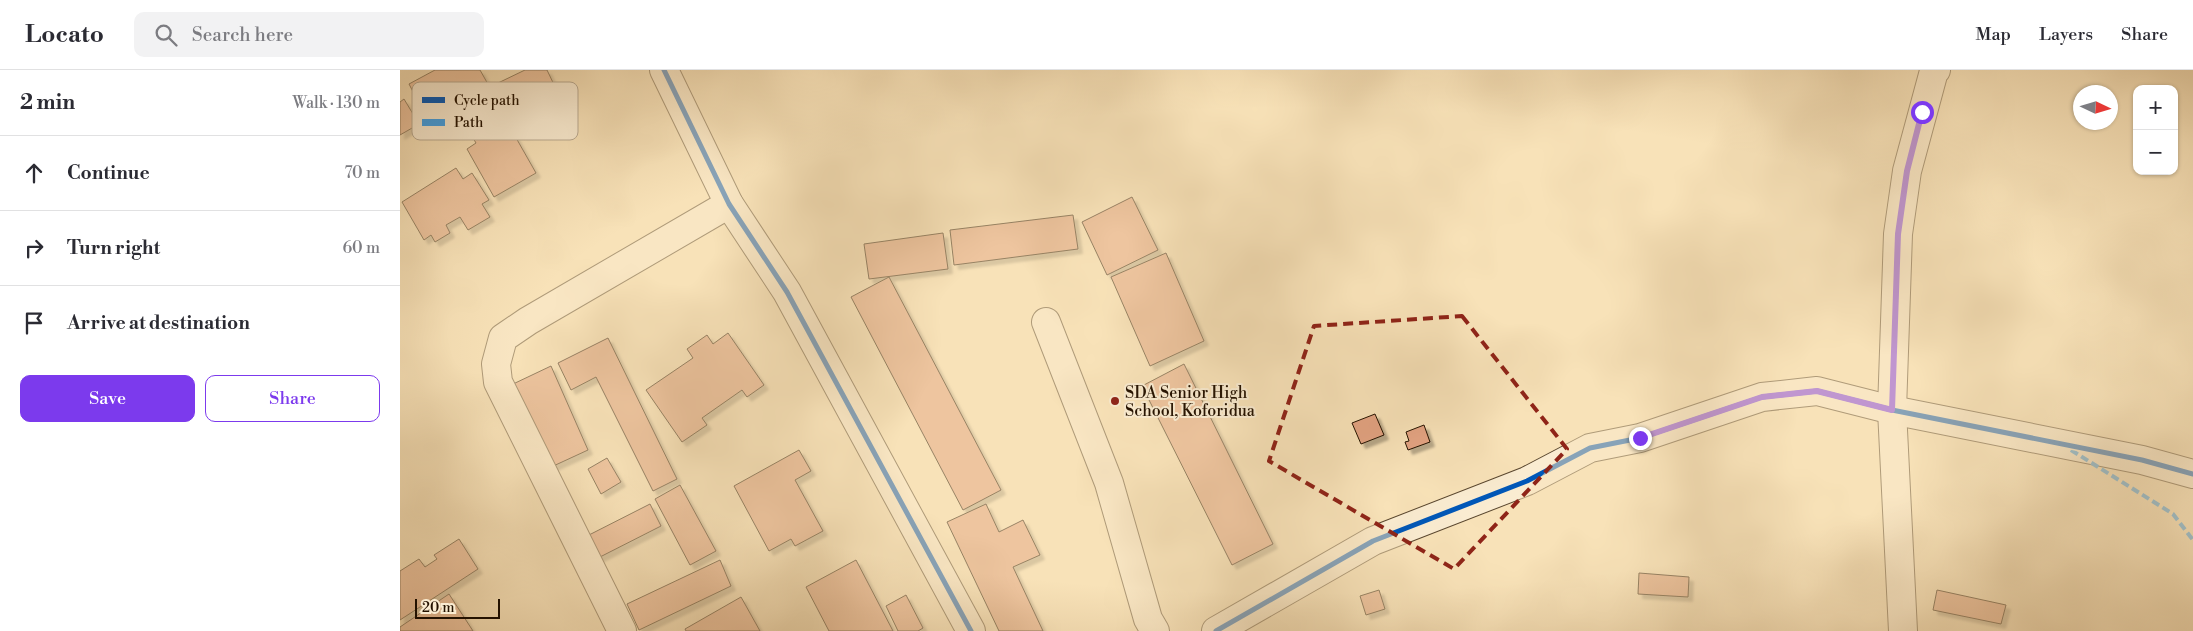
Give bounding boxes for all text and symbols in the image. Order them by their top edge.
search box [134,12,484,57]
text: Locato [25,20,104,50]
icon: search [152,21,180,49]
text: Search here [192,23,293,47]
text: Map [1976,23,2011,46]
text: Layers [2039,23,2093,46]
text: Share [2121,23,2168,46]
legend [412,82,578,140]
north arrow [2073,85,2118,130]
map controls [2133,85,2178,175]
button: + [2133,85,2178,130]
text: 2 min [20,90,75,116]
text: Cycle path [454,92,520,110]
text: Walk · 130 m [292,93,380,113]
route start [1911,101,1934,124]
text: Path [454,114,484,132]
button: − [2133,130,2178,175]
icon: ahead [20,159,48,187]
text: Continue [67,161,150,185]
text: 70 m [344,163,380,183]
icon: right [20,234,48,262]
text: Turn right [67,236,160,260]
text: 60 m [342,238,380,258]
icon: arrive [20,309,48,337]
text: Arrive at destination [67,311,250,335]
button: Save [20,375,195,422]
button: Share [205,375,380,422]
place label: SDA Senior High School, Koforidua [1125,383,1256,421]
marker: SDA Senior High School, Koforidua [1109,395,1121,407]
route end [1629,427,1652,450]
scale bar [415,596,500,619]
text: 20 m [422,599,454,617]

